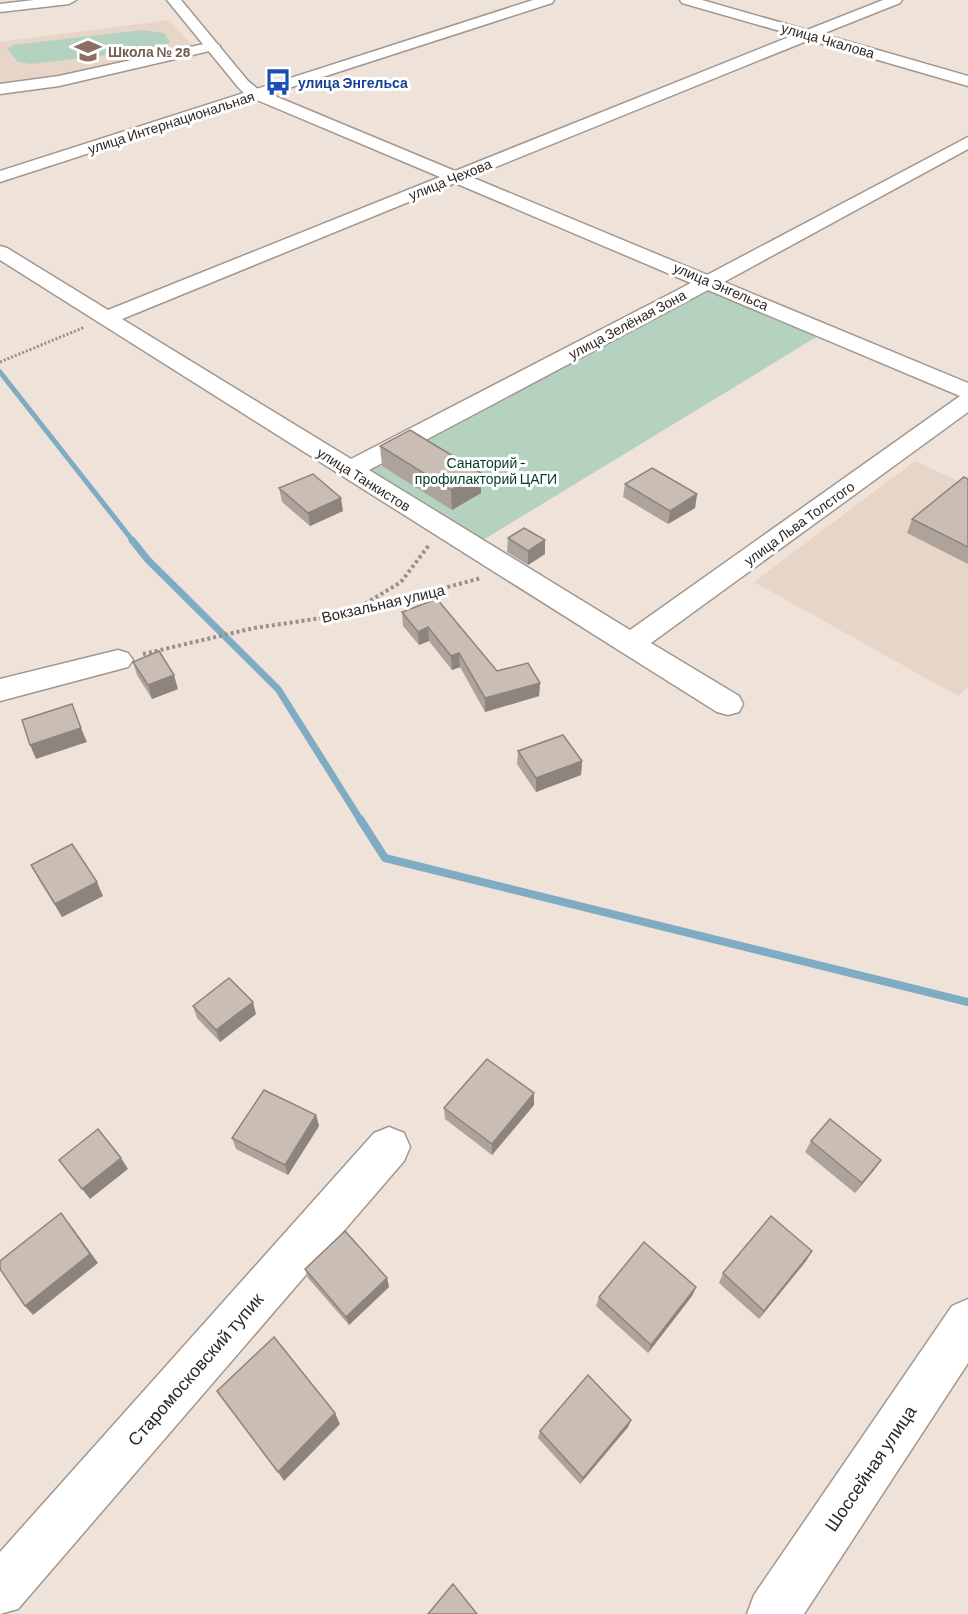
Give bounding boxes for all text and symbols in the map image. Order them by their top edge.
street label: улица Чкалова [780,19,877,61]
school or university icon: Школа № 28 [73,36,103,66]
place label: Школа № 28 [108,43,191,60]
bus stop icon: улица Энгельса [263,67,293,97]
place label: улица Энгельса [298,74,408,91]
street label: улица Интернациональная [86,87,256,157]
street label: улица Чехова [406,155,494,203]
street label: улица Энгельса [671,258,771,314]
street label: улица Зелёная Зона [565,286,689,362]
street label: улица Танкистов [314,443,414,515]
park label: Санаторий - профилакторий ЦАГИ [415,454,557,487]
street label: улица Льва Толстого [740,477,858,569]
street label: Вокзальная улица [320,580,447,626]
street label: Старомосковский тупик [123,1288,268,1450]
street label: Шоссейная улица [820,1400,921,1535]

